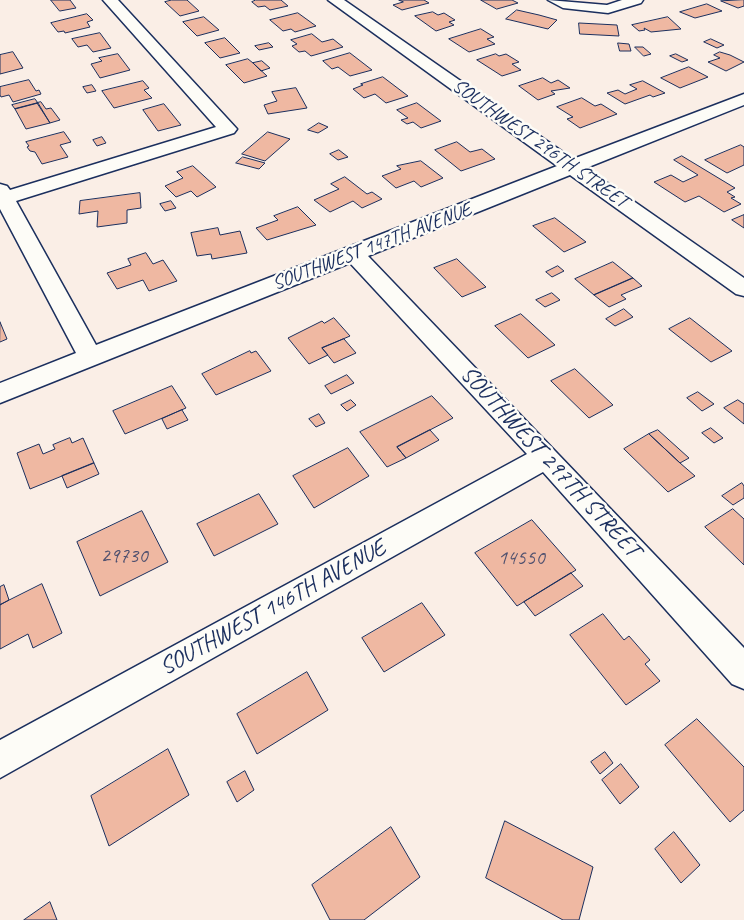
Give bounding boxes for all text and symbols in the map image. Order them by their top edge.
street label: SOUTHWEST 296TH STREET [447,74,633,214]
street label: SOUTHWEST 147TH AVENUE [269,198,475,296]
street label: SOUTHWEST 297TH STREET [454,360,646,564]
street label: SOUTHWEST 146TH AVENUE [155,534,391,682]
house number: 29730 [100,543,148,569]
house number: 14550 [497,545,545,571]

